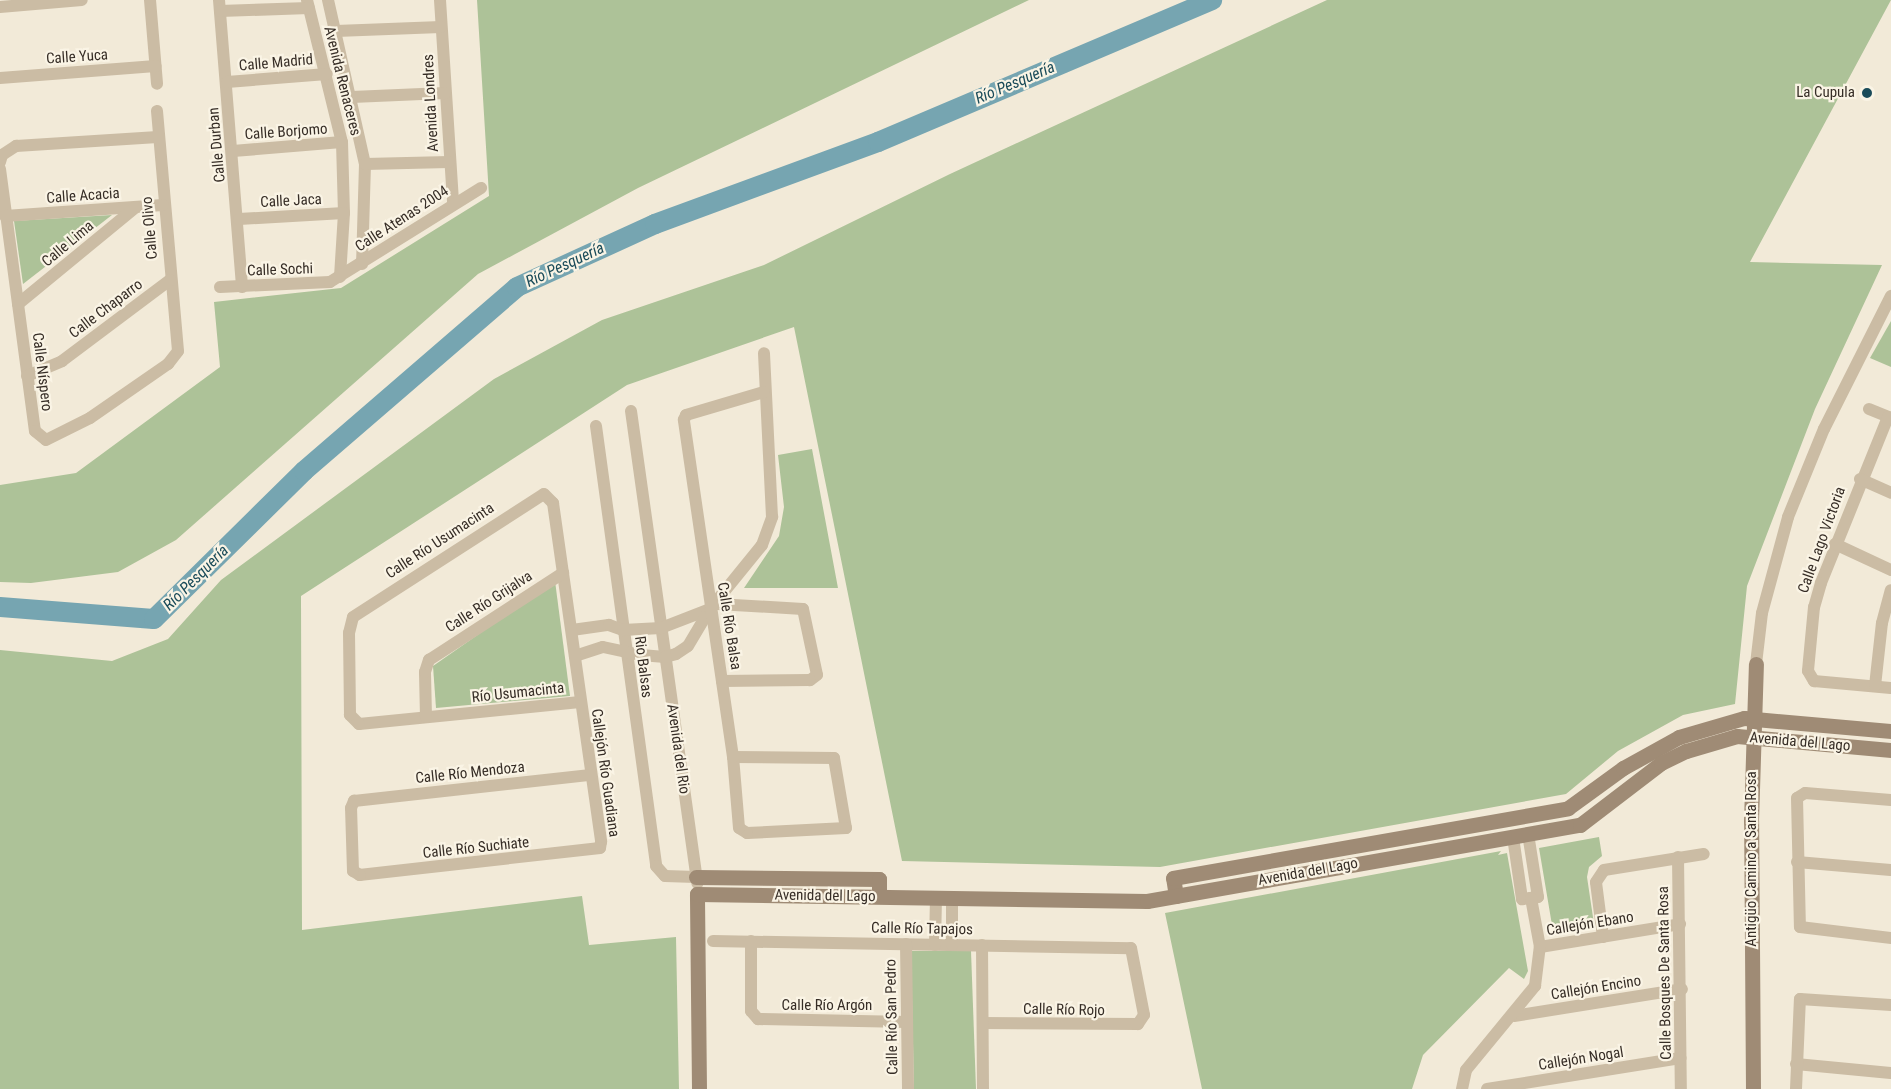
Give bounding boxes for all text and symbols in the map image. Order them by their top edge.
street label: Avenida Renaceres [320,24,364,138]
street label: Calle Yuca [45,46,109,68]
street label: Calle Madrid [238,51,314,75]
street label: Avenida Londres [419,54,443,152]
water label: Río Pesquería [972,58,1058,108]
place label: La Cupula [1796,84,1855,102]
marker: La Cupula [1860,86,1874,100]
street label: Calle Durban [205,107,229,183]
street label: Calle Borjomo [244,120,328,144]
street label: Calle Atenas 2004 [352,182,452,256]
street label: Calle Acacia [46,184,120,208]
street label: Calle Jaca [260,190,322,212]
street label: Calle Olivo [138,196,162,260]
street label: Calle Lima [38,217,98,271]
water label: Río Pesquería [523,238,607,292]
street label: Calle Sochi [247,260,313,280]
street label: Calle Chaparro [66,276,146,342]
street label: Calle Níspero [28,332,56,412]
street label: Calle Lago Victoria [1794,485,1850,595]
street label: Calle Río Usumacinta [382,499,498,583]
water label: Río Pesquería [159,541,233,615]
street label: Calle Río Grijalva [442,567,536,637]
street label: Calle Río Balsa [713,581,745,671]
street label: Rio Balsas [630,635,656,699]
street label: Río Usumacinta [471,679,565,707]
street label: Avenida del Rio [663,703,693,795]
street label: Callejón Río Guadiana [587,708,623,838]
street label: Avenida del Lago [1749,729,1851,755]
street label: Calle Río Mendoza [414,758,526,788]
street label: Antigüo Camino a Santa Rosa [1743,771,1761,947]
street label: Calle Río Suchiate [422,833,530,863]
street label: Avenida del Lago [1257,854,1359,890]
street label: Avenida del Lago [774,886,876,906]
street label: Calle Bosques De Santa Rosa [1654,886,1676,1060]
street label: Callejón Ebano [1545,908,1635,940]
street label: Calle Río Tapajos [871,919,973,939]
street label: Calle Río San Pedro [882,959,902,1075]
street label: Callejón Encino [1550,972,1642,1004]
street label: Calle Río Argón [782,997,872,1015]
street label: Calle Río Rojo [1023,1000,1105,1020]
street label: Callejón Nogal [1537,1043,1625,1075]

